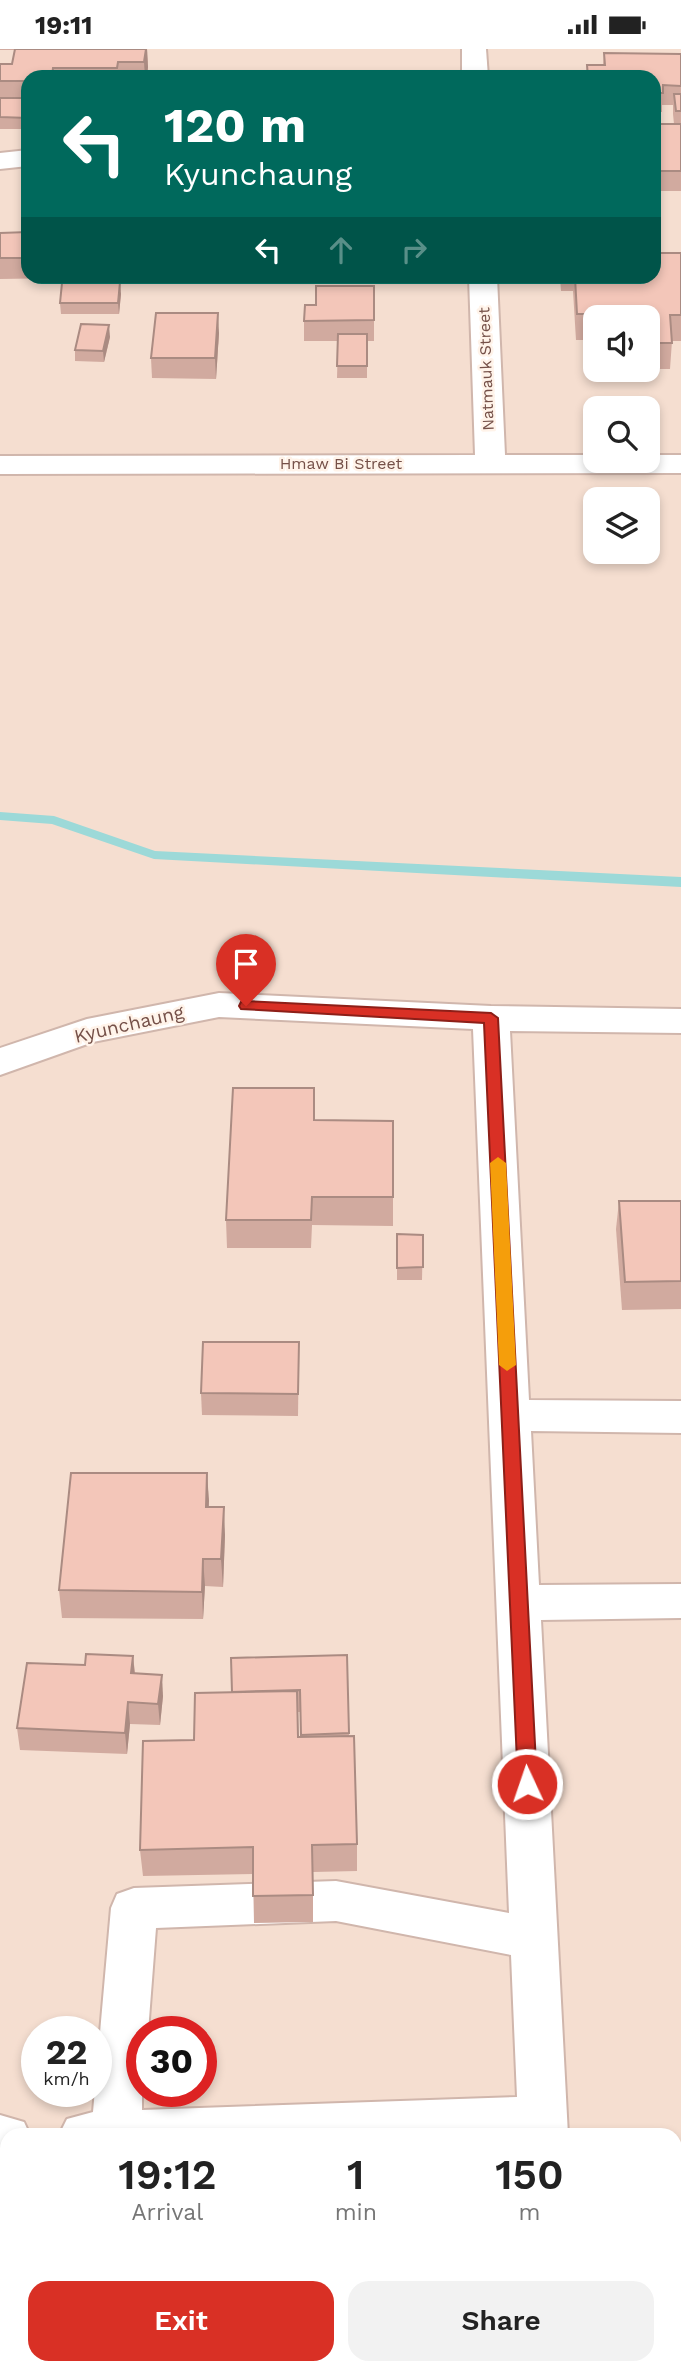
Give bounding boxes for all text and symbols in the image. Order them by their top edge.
text: 19:11 [35,10,93,40]
text: 120 m [164,96,306,154]
icon: left [49,98,140,189]
text: Kyunchaung [164,155,352,193]
icon: left [249,231,287,269]
icon: ahead [322,231,360,269]
icon: right [395,231,433,269]
map controls [583,305,660,564]
button: sound [583,305,660,382]
street label: Natmauk Street [474,307,498,431]
button: search [583,396,660,473]
street label: Hmaw Bi Street [280,454,403,473]
button: layers [583,487,660,564]
pin [216,934,276,1006]
icon: arrive [227,945,265,983]
street label: Kyunchaung [72,1000,187,1048]
position arrow [490,1747,564,1821]
speed limit sign: 30 [126,2016,217,2107]
text: 22 [46,2031,87,2073]
text: km/h [43,2068,90,2089]
text: 19:12 [118,2150,216,2199]
text: 1 [347,2150,365,2199]
text: 150 [495,2150,564,2199]
text: Arrival [131,2199,203,2226]
text: min [335,2199,377,2226]
text: m [518,2199,540,2226]
button: Exit [28,2281,334,2361]
button: Share [348,2281,654,2361]

